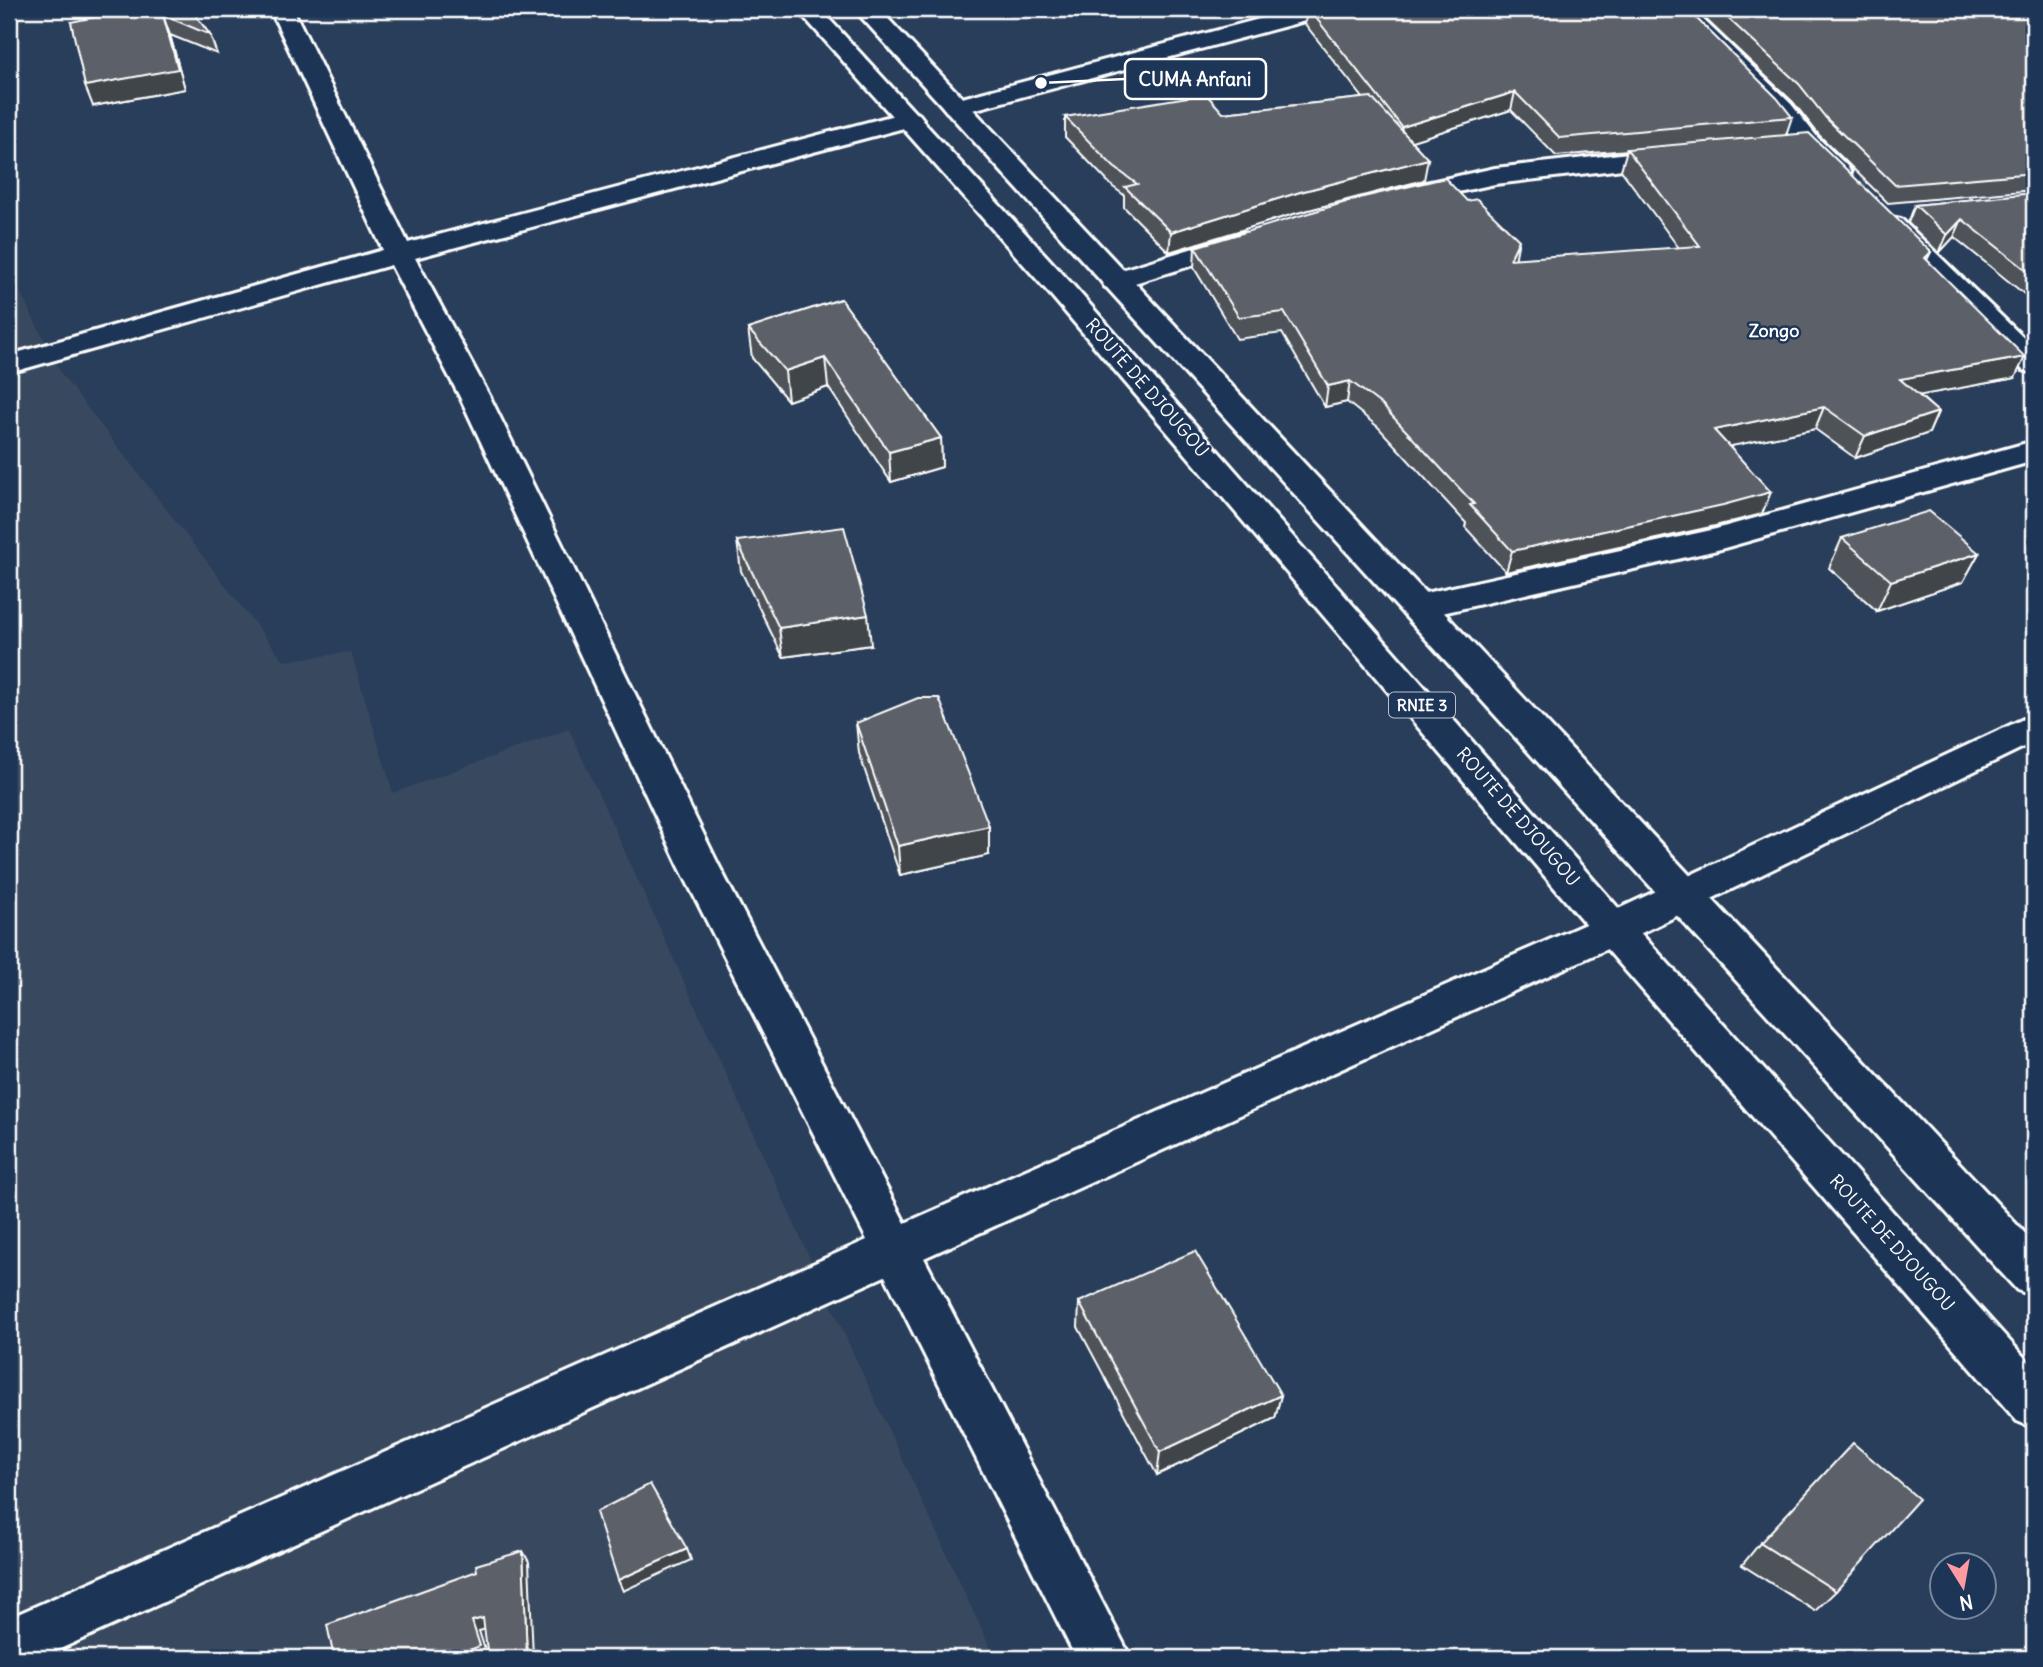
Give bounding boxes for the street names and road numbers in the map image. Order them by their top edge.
street label: ROUTE DE DJOUGOU [1081,314,1214,462]
road number: RNIE 3 [1389,692,1455,718]
street label: ROUTE DE DJOUGOU [1452,743,1585,891]
street label: ROUTE DE DJOUGOU [1825,1169,1960,1316]

